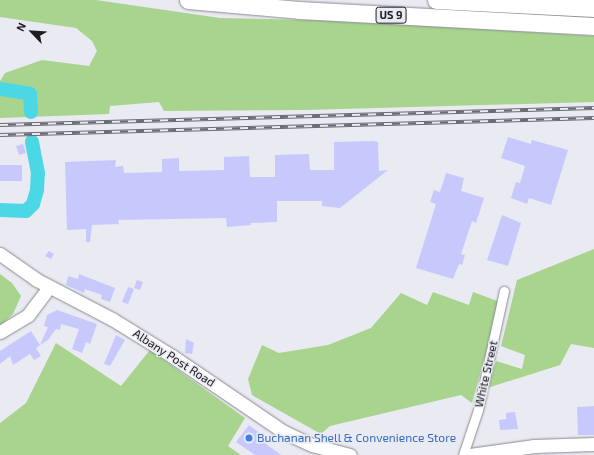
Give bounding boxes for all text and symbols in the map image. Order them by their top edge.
road number: US 9 [375,6,407,24]
north arrow [12,12,52,52]
text: N [13,20,28,33]
street label: Albany Post Road [130,326,218,390]
street label: White Street [471,339,501,409]
place label: Buchanan Shell & Convenience Store [257,431,457,445]
marker: Buchanan Shell & Convenience Store [244,433,254,443]

